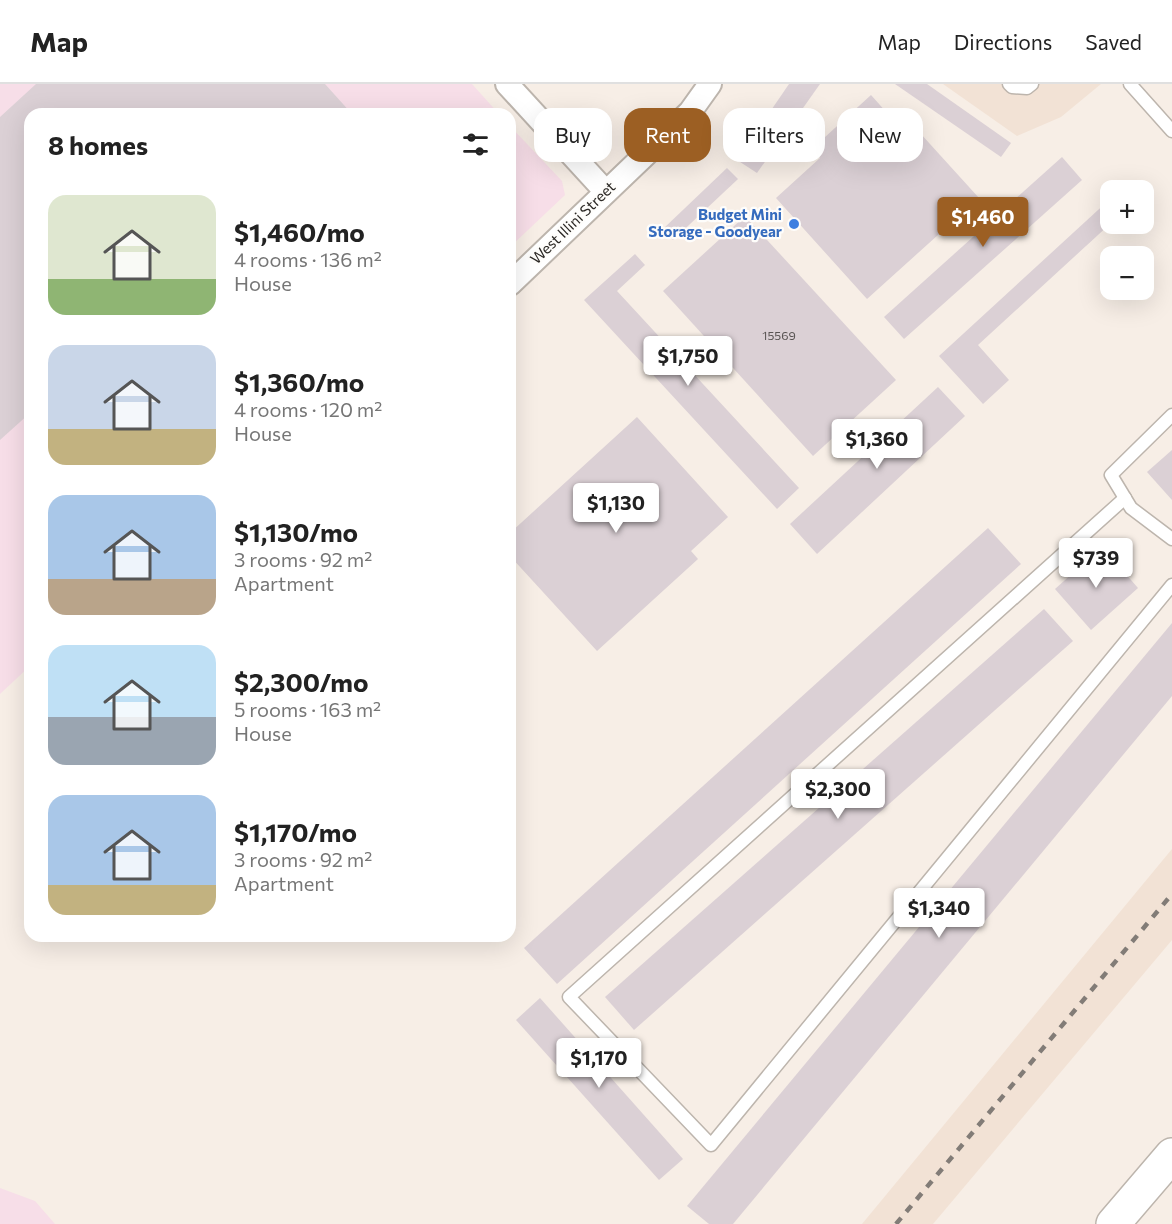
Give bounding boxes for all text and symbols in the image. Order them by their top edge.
text: Map [30,24,88,58]
text: Map [878,29,921,54]
text: Directions [954,29,1052,54]
text: Saved [1085,29,1142,54]
chip: Buy [534,108,612,162]
chip: Rent [624,108,711,162]
chip: Filters [723,108,825,162]
chip: New [837,108,923,162]
icon: filters [459,128,492,161]
text: 8 homes [48,129,148,160]
street label: West Illini Street [526,177,619,267]
map controls [1100,180,1154,300]
button: + [1100,180,1154,234]
pin: $1,460 [934,197,1032,248]
text: $1,460 [951,204,1015,228]
place label: Budget Mini Storage - Goodyear [648,205,782,240]
text: $1,460/mo [234,216,365,247]
marker: Budget Mini Storage - Goodyear [787,217,801,231]
icon: home [96,219,168,291]
button: − [1100,246,1154,300]
text: 4 rooms · 136 m² [234,247,382,271]
text: House [234,271,292,295]
house number: 15569 [762,328,796,342]
pin: $1,750 [639,336,737,387]
text: $1,750 [657,343,719,367]
text: $1,360/mo [234,366,364,397]
icon: home [96,369,168,441]
text: 4 rooms · 120 m² [234,397,382,421]
pin: $1,360 [828,419,926,470]
text: House [234,421,292,445]
text: $1,360 [846,426,908,450]
pin: $1,130 [567,483,665,534]
text: $1,130 [587,490,645,514]
text: $1,130/mo [234,516,358,547]
icon: home [96,519,168,591]
pin: $739 [1060,538,1132,589]
text: $739 [1073,545,1119,569]
text: 3 rooms · 92 m² [234,547,372,571]
text: Apartment [234,571,334,595]
text: $2,300/mo [234,666,369,697]
icon: home [96,669,168,741]
text: 5 rooms · 163 m² [234,697,381,721]
text: House [234,721,292,745]
pin: $2,300 [789,769,887,820]
text: $2,300 [805,776,871,800]
text: $1,170/mo [234,816,357,847]
icon: home [96,819,168,891]
text: 3 rooms · 92 m² [234,847,372,871]
text: Apartment [234,871,334,895]
pin: $1,340 [890,888,988,939]
text: $1,340 [908,895,970,919]
pin: $1,170 [550,1038,648,1089]
text: $1,170 [570,1045,628,1069]

